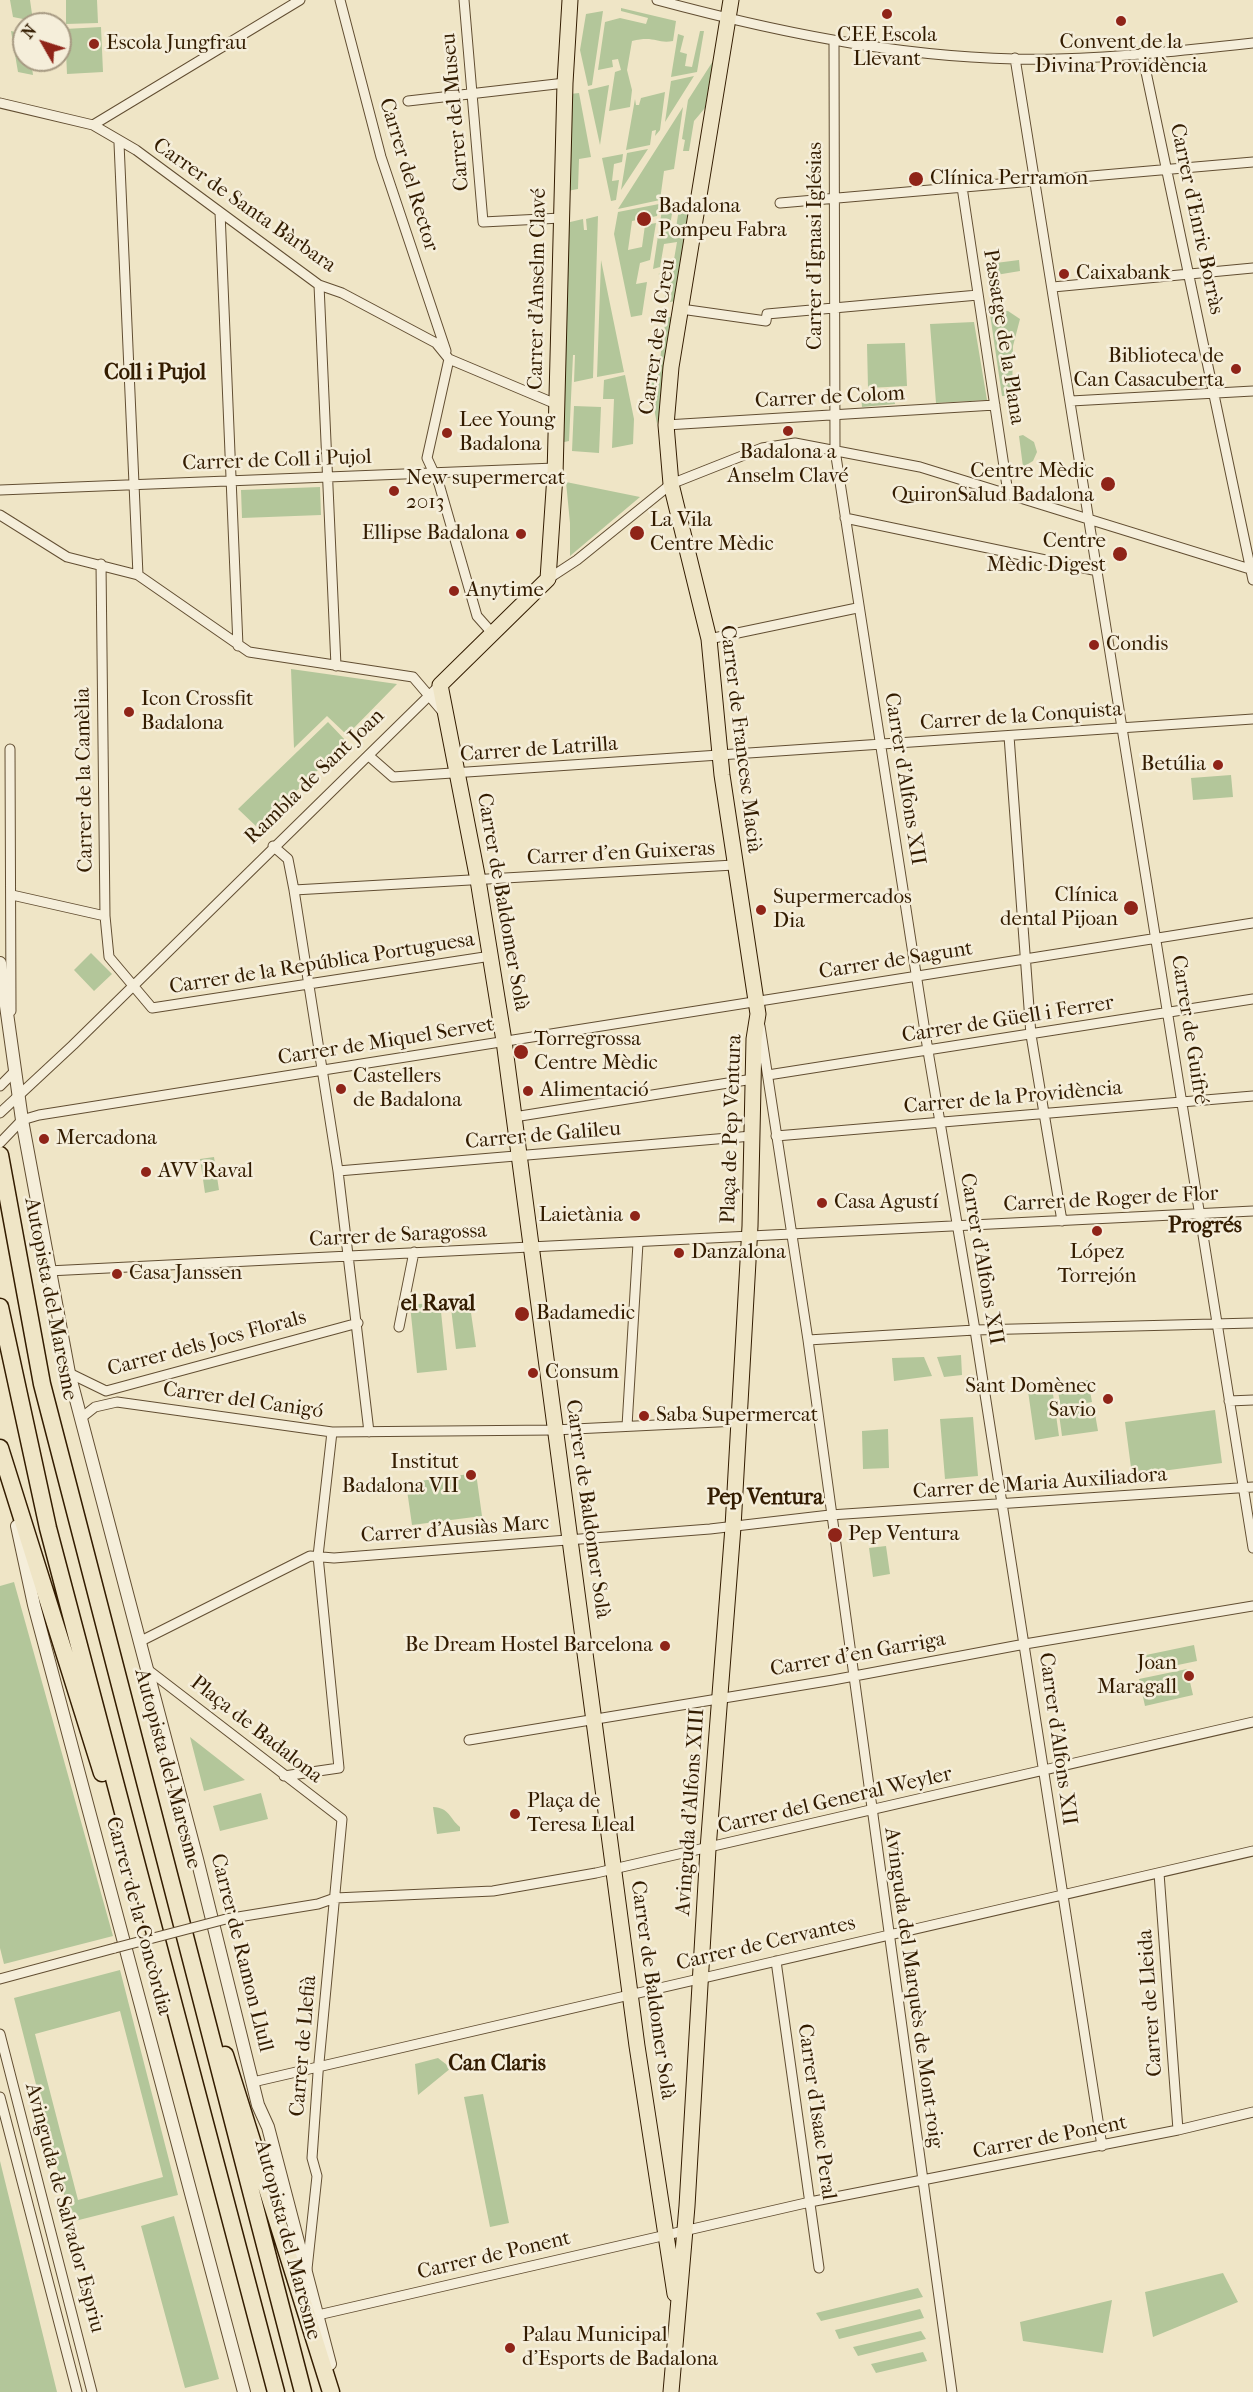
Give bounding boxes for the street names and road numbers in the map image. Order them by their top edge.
street label: Carrer del Museu [437,32,475,192]
street label: Carrer del Rector [373,95,443,255]
street label: Carrer d'Enric Borràs [1163,121,1229,317]
street label: Carrer de Santa Bàrbara [148,133,340,279]
street label: Carrer d'Ignasi Iglésias [803,142,829,350]
street label: Carrer d'Anselm Clavé [524,188,552,390]
street label: Passatge de la Plana [977,247,1029,427]
street label: Carrer de la Creu [635,258,681,416]
street label: Carrer de Colom [754,381,906,415]
street label: Carrer de Coll i Pujol [182,445,372,477]
street label: Carrer de Francesc Macià [714,624,766,854]
street label: Carrer de la Camèlia [71,687,99,873]
street label: Carrer d'Alfons XII [878,691,930,867]
street label: Carrer de la Conquista [919,697,1123,737]
street label: Rambla de Sant Joan [240,704,390,850]
street label: Carrer de Latrilla [459,732,619,768]
street label: Carrer de Baldomer Solà [470,791,534,1013]
street label: Carrer d'en Guixeras [526,836,716,872]
street label: Carrer de la República Portuguesa [168,927,476,1001]
street label: Carrer de Sagunt [817,936,975,986]
street label: Carrer de Guifré [1165,954,1213,1106]
street label: Carrer de Güell i Ferrer [900,991,1116,1049]
street label: Carrer de Miquel Servet [276,1012,496,1072]
street label: Plaça de Pep Ventura [716,1034,748,1224]
street label: Carrer de la Providència [903,1076,1123,1120]
street label: Carrer de Galileu [464,1117,622,1155]
street label: Carrer d'Alfons XII [953,1171,1009,1347]
street label: Carrer de Roger de Flor [1003,1182,1219,1218]
street label: Autopista del Maresme [18,1195,82,1403]
street label: Carrer de Saragossa [308,1219,488,1253]
street label: Carrer dels Jocs Florals [105,1305,309,1383]
street label: Carrer del Canigó [161,1377,325,1425]
street label: Carrer de Baldomer Solà [559,1398,615,1620]
street label: Carrer de Maria Auxiliadora [912,1463,1168,1505]
street label: Carrer d'Ausiàs Marc [360,1511,550,1549]
street label: Carrer d'en Garriga [768,1627,948,1683]
street label: Carrer d'Alfons XII [1032,1651,1082,1827]
street label: Autopista del Maresme [128,1666,206,1872]
street label: Plaça de Badalona [185,1671,327,1789]
street label: Avinguda d'Alfons XIII [671,1707,711,1917]
street label: Carrer del General Weyler [715,1762,955,1840]
street label: Carrer de la Concòrdia [99,1814,177,2018]
street label: Avinguda del Marquès de Mont-roig [878,1826,948,2150]
street label: Carrer de Ramon Llull [204,1851,278,2055]
street label: Carrer de Baldomer Solà [624,1879,680,2101]
street label: Carrer de Cervantes [674,1911,858,1977]
street label: Carrer de Lleida [1133,1928,1169,2078]
street label: Carrer de Llefià [285,1974,323,2118]
street label: Carrer d'Isaac Peral [791,2022,841,2202]
street label: Avinguda de Salvador Espriu [18,2080,110,2336]
street label: Carrer de Ponent [971,2111,1129,2165]
street label: Autopista del Maresme [248,2137,326,2343]
street label: Carrer de Ponent [415,2226,573,2286]

